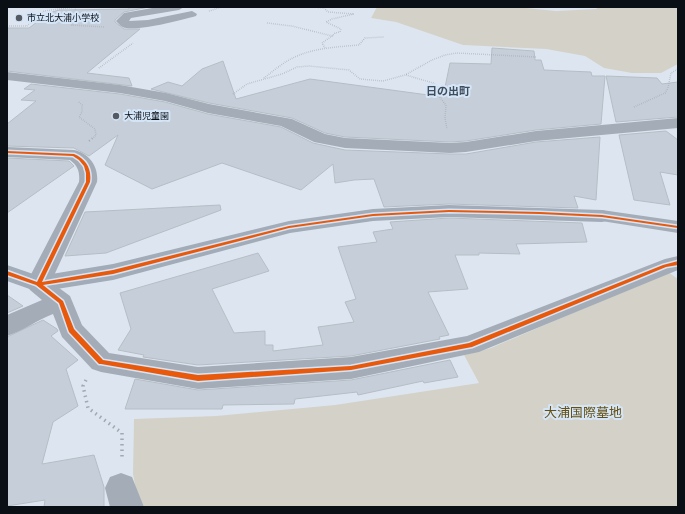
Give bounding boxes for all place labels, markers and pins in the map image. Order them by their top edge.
place label: 市立北大浦小学校 [27,11,99,24]
marker: 市立北大浦小学校 [14,13,24,23]
place label: 大浦児童園 [124,109,169,122]
marker: 大浦児童園 [111,111,121,121]

